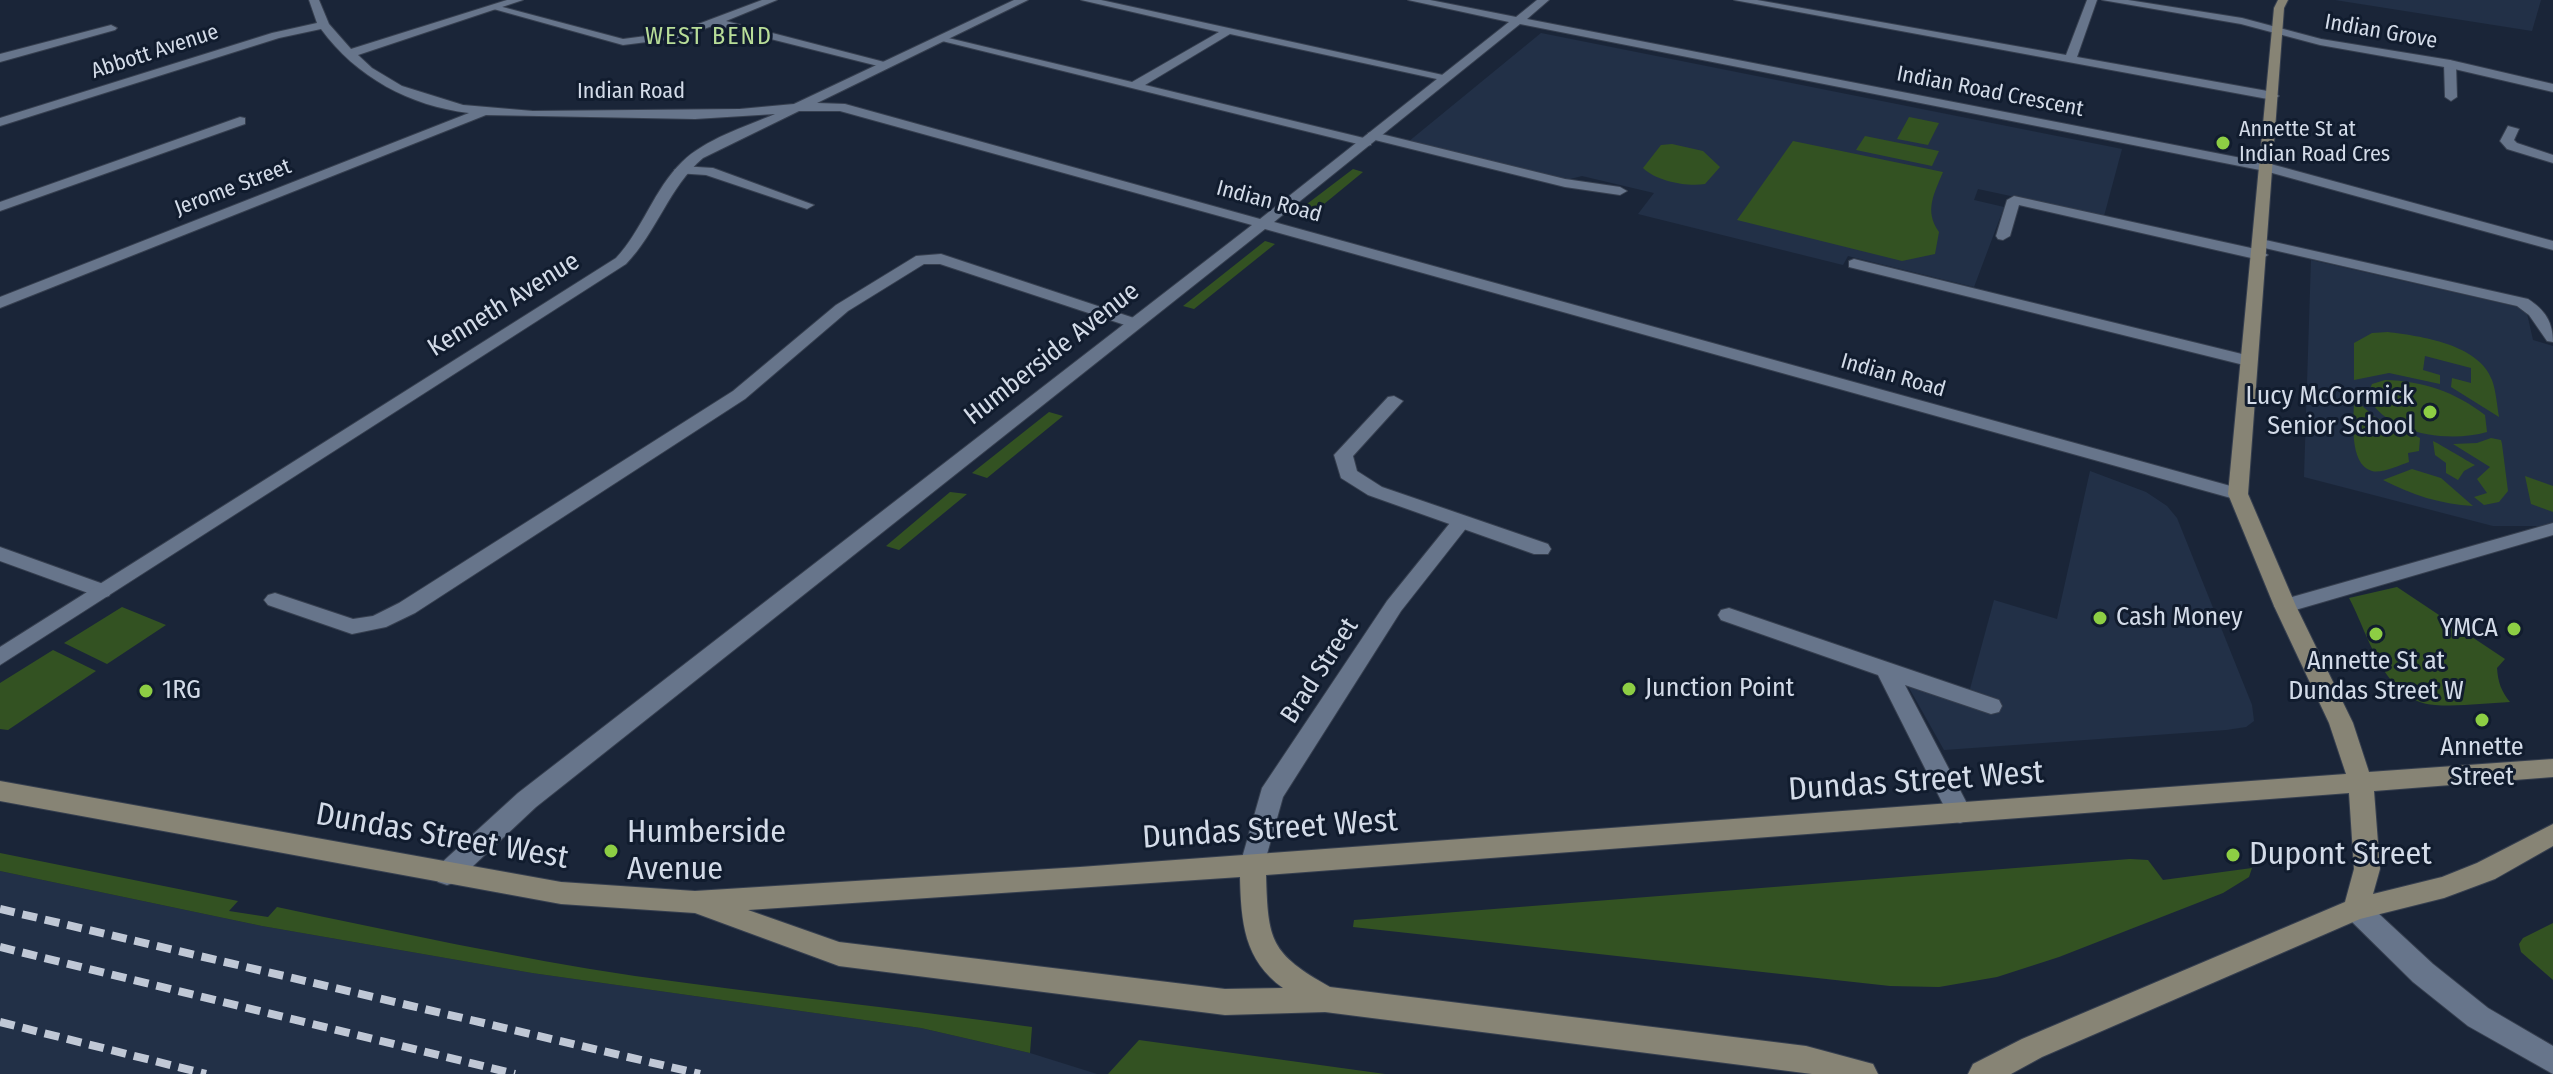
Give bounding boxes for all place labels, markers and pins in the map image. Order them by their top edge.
place label: Annette St at Indian Road Cres [2239,117,2390,168]
marker: Annette St at Indian Road Cres [2214,134,2232,152]
place label: Lucy McCormick Senior School [2246,381,2414,442]
marker: Lucy McCormick Senior School [2421,403,2439,421]
place label: Cash Money [2116,602,2243,634]
marker: Cash Money [2091,609,2109,627]
place label: YMCA [2440,613,2498,645]
marker: YMCA [2505,620,2523,638]
marker: Annette St at Dundas Street W [2367,625,2385,643]
place label: Annette St at Dundas Street W [2288,646,2464,708]
place label: Junction Point [1645,673,1794,705]
place label: 1RG [162,675,201,707]
marker: Junction Point [1620,680,1638,698]
marker: 1RG [137,682,155,700]
marker: Annette Street [2473,711,2491,729]
place label: Annette Street [2440,732,2524,794]
place label: Humberside Avenue [627,814,786,889]
place label: Dupont Street [2249,836,2432,874]
marker: Humberside Avenue [602,842,620,860]
marker: Dupont Street [2224,846,2242,864]

